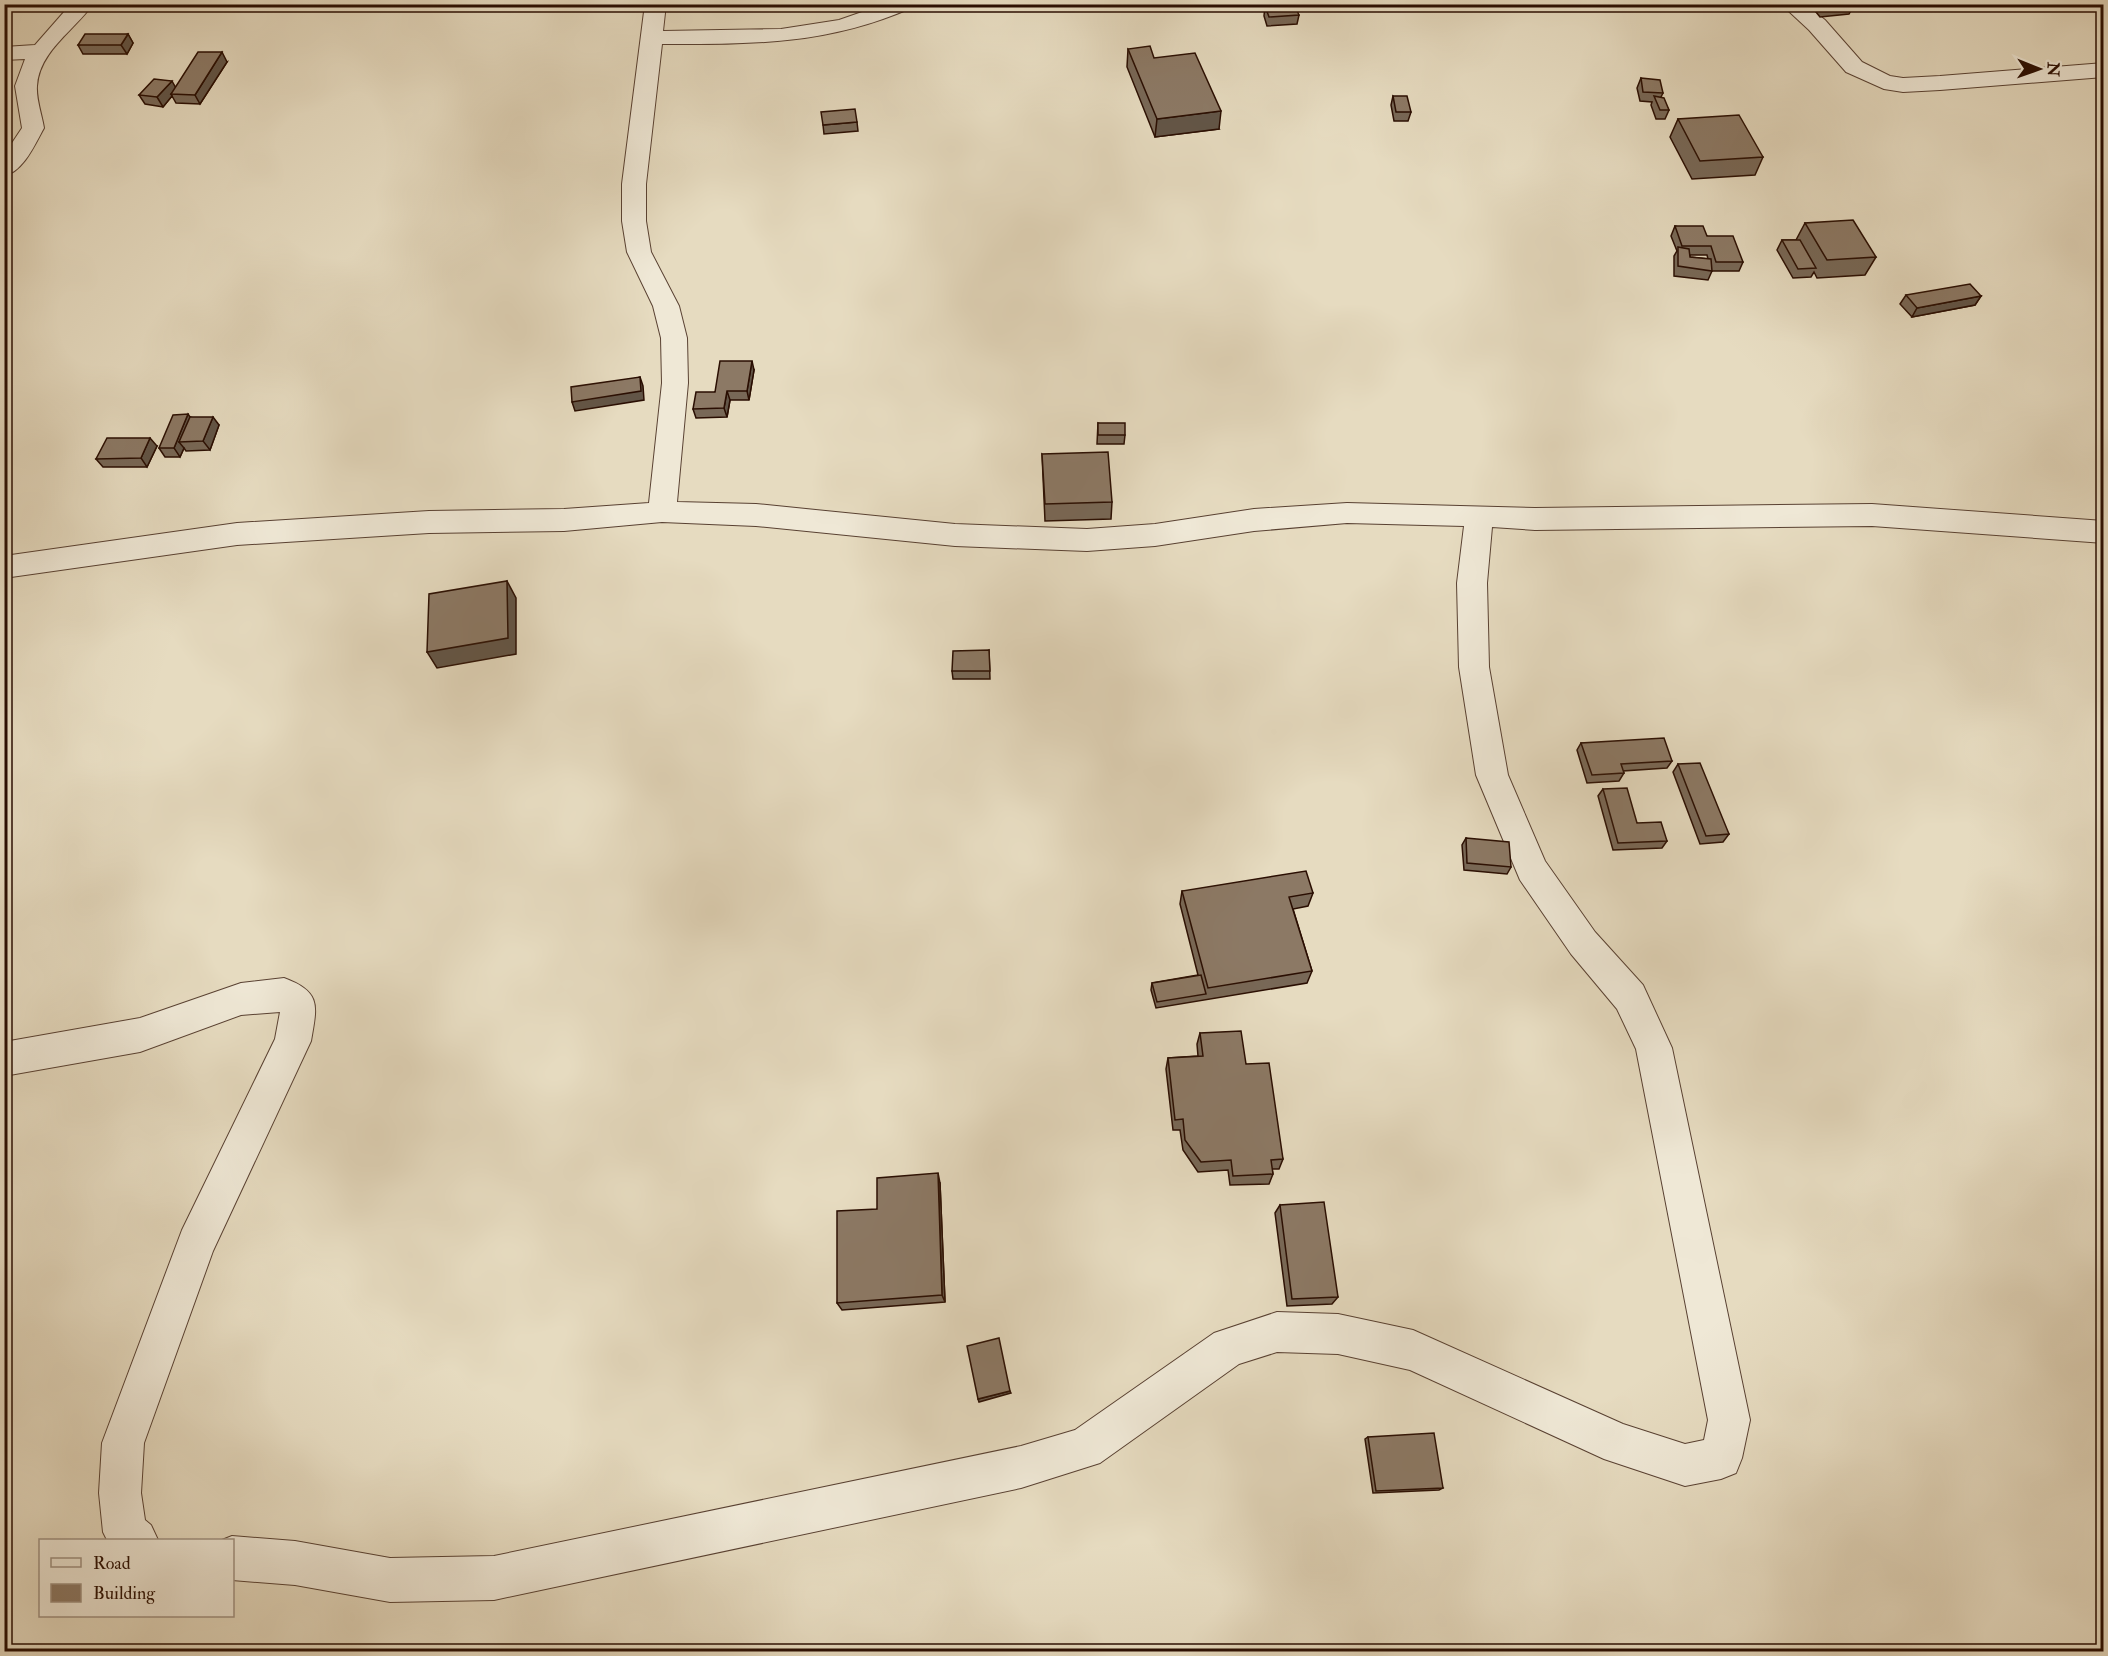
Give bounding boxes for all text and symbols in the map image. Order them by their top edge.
north arrow [2009,39,2069,99]
text: N [2043,61,2063,77]
legend [39,1539,234,1617]
text: Road [93,1552,131,1575]
text: Building [93,1582,156,1605]

